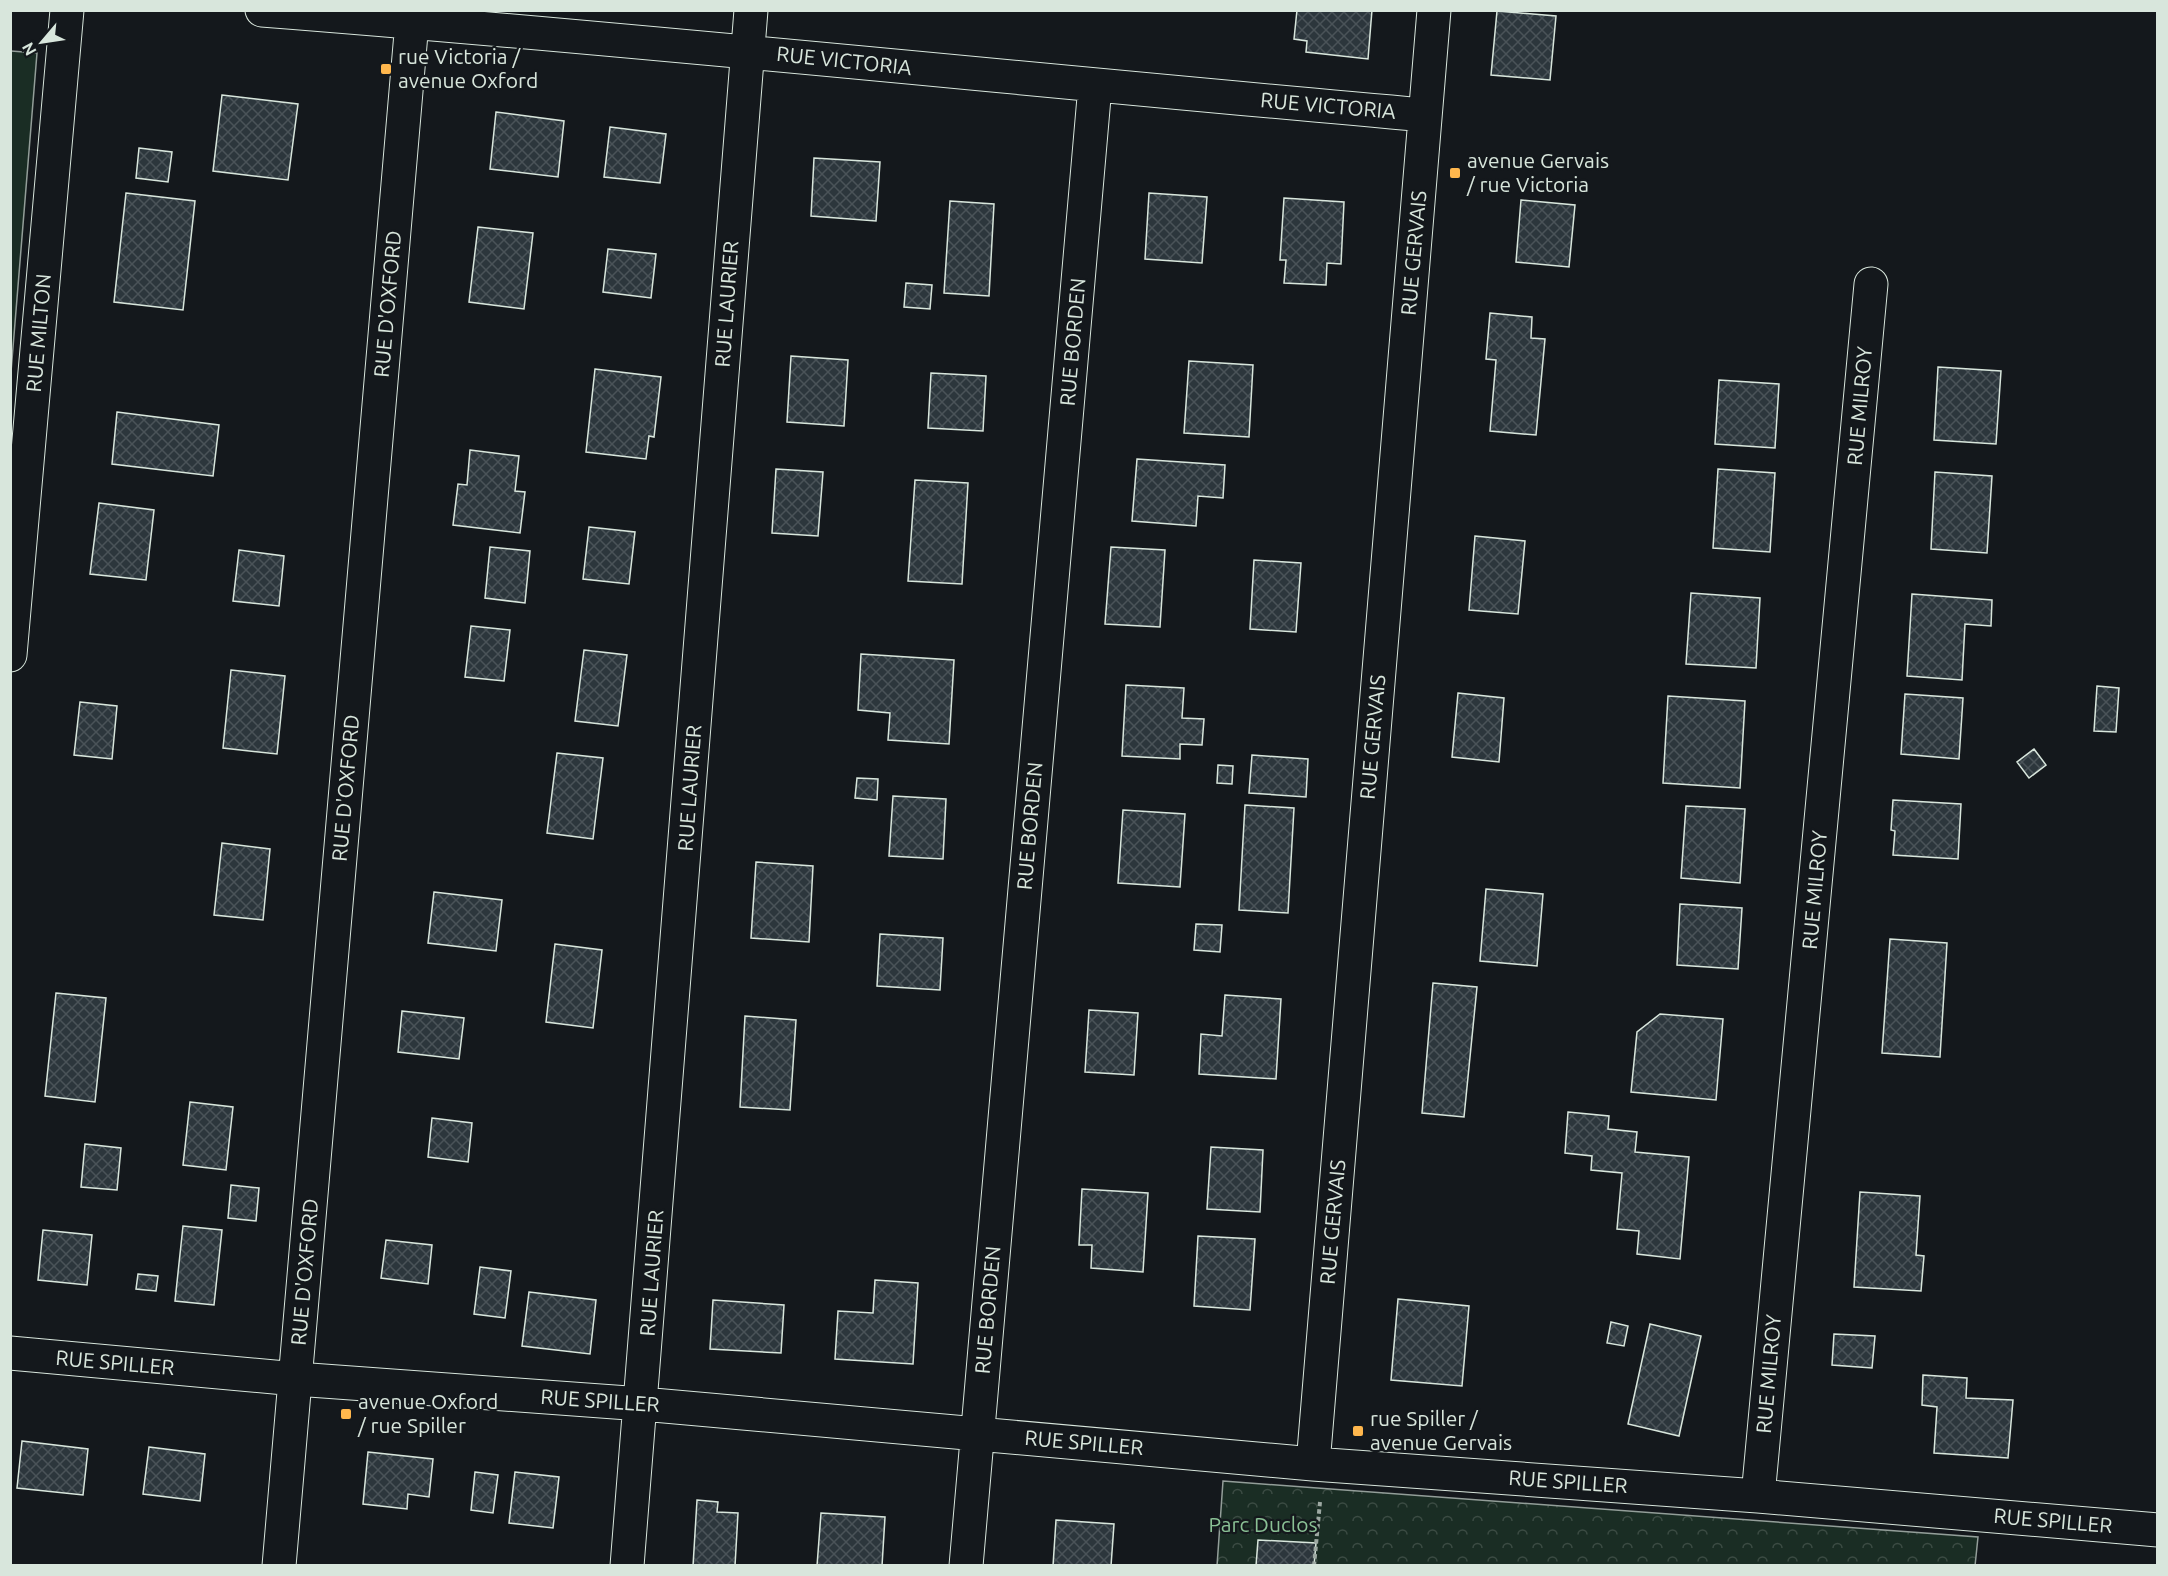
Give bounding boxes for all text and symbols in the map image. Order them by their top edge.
north arrow [12,12,72,72]
text: N [18,40,40,59]
street label: RUE VICTORIA [775,41,913,79]
place label: rue Victoria / avenue Oxford [398,44,538,92]
marker: rue Victoria / avenue Oxford [379,62,393,76]
street label: RUE VICTORIA [1259,87,1397,123]
place label: avenue Gervais / rue Victoria [1466,148,1609,196]
marker: avenue Gervais / rue Victoria [1448,166,1462,180]
street label: RUE GERVAIS [1396,190,1430,316]
street label: RUE D'OXFORD [369,229,405,378]
street label: RUE LAURIER [710,240,742,368]
street label: RUE MILTON [21,273,55,393]
street label: RUE BORDEN [1054,277,1090,407]
street label: RUE MILROY [1842,345,1876,466]
street label: RUE GERVAIS [1355,674,1389,800]
street label: RUE D'OXFORD [327,713,363,862]
street label: RUE LAURIER [673,724,705,852]
street label: RUE BORDEN [1011,761,1047,891]
street label: RUE MILROY [1797,829,1831,950]
street label: RUE GERVAIS [1315,1159,1349,1285]
street label: RUE D'OXFORD [286,1197,322,1346]
street label: RUE LAURIER [635,1209,667,1337]
street label: RUE BORDEN [969,1245,1005,1375]
street label: RUE MILROY [1751,1313,1785,1434]
street label: RUE SPILLER [55,1345,176,1379]
street label: RUE SPILLER [540,1384,660,1416]
place label: avenue Oxford / rue Spiller [357,1389,498,1437]
place label: rue Spiller / avenue Gervais [1370,1406,1512,1454]
marker: avenue Oxford / rue Spiller [339,1407,353,1421]
marker: rue Spiller / avenue Gervais [1351,1424,1365,1438]
street label: RUE SPILLER [1024,1425,1145,1459]
street label: RUE SPILLER [1508,1465,1628,1497]
street label: RUE SPILLER [1993,1503,2114,1537]
park label: Parc Duclos [1208,1512,1318,1536]

